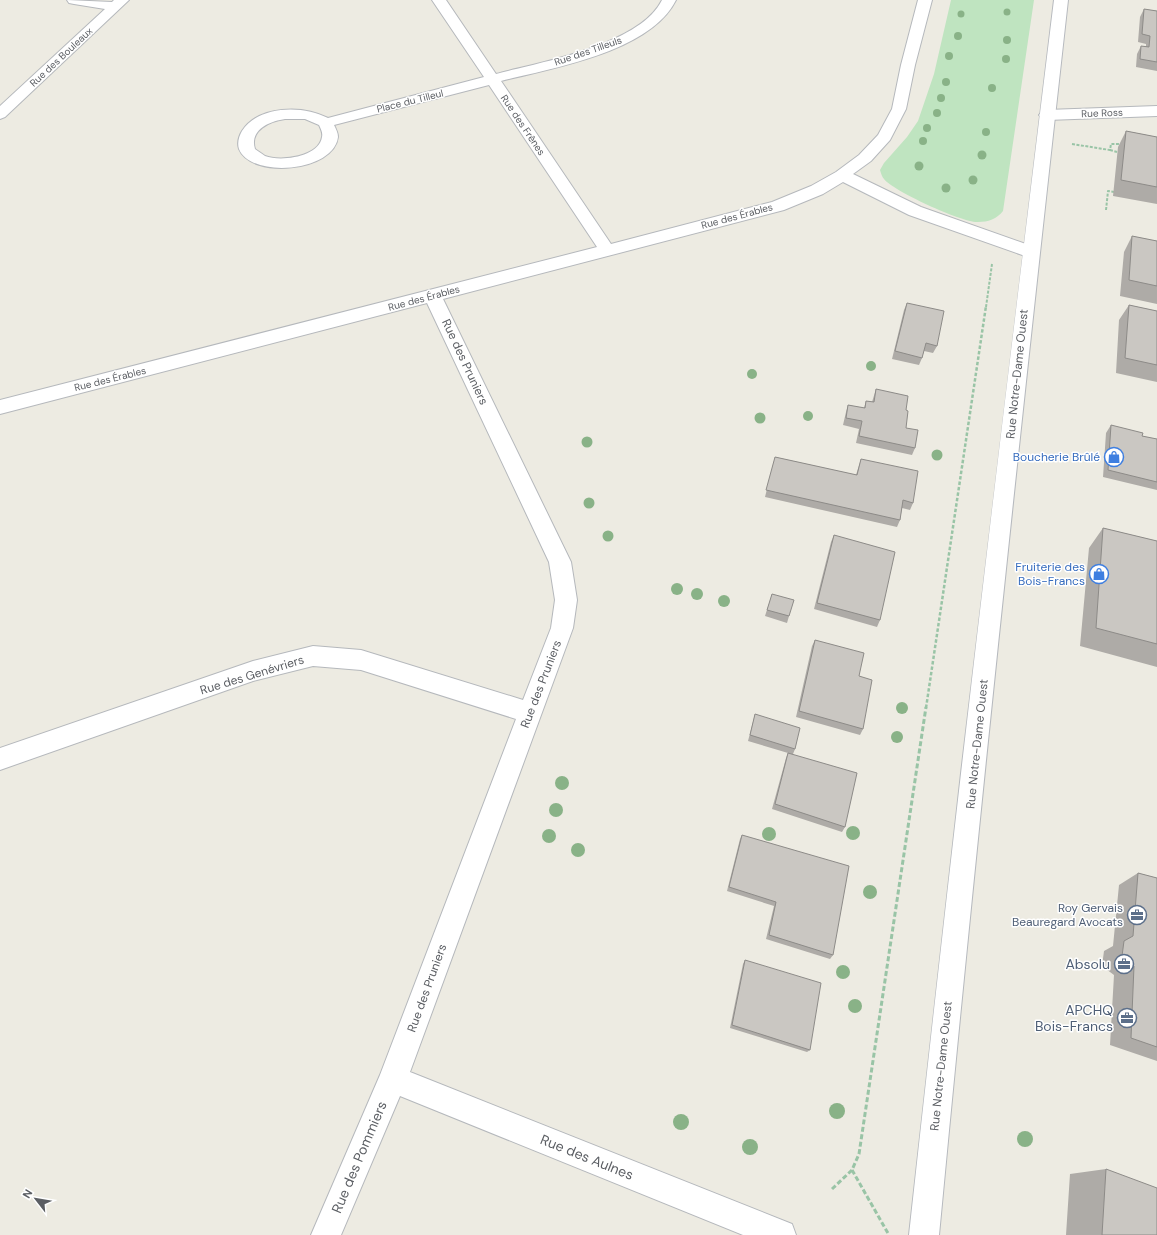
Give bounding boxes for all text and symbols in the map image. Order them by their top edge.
street label: Rue des Bouleaux [27,24,95,90]
street label: Rue des Tilleuls [552,33,624,69]
street label: Place du Tilleul [375,86,445,116]
street label: Rue des Frênes [498,92,548,158]
street label: Rue Ross [1081,106,1123,120]
street label: Rue des Érables [700,200,774,232]
street label: Rue des Érables [387,282,461,314]
street label: Rue Notre-Dame Ouest [1002,308,1032,440]
street label: Rue des Pruniers [438,317,492,407]
street label: Rue des Érables [73,364,147,394]
shop icon: Boucherie Brûlé [1103,446,1125,468]
place label: Boucherie Brûlé [1013,449,1100,465]
place label: Fruiterie des Bois-Francs [1015,559,1085,589]
shop icon: Fruiterie des Bois-Francs [1088,563,1110,585]
street label: Rue des Pruniers [517,638,565,730]
street label: Rue des Genévriers [198,652,306,698]
street label: Rue Notre-Dame Ouest [962,678,992,810]
place label: Roy Gervais Beauregard Avocats [1012,900,1123,930]
office icon: Roy Gervais Beauregard Avocats [1126,904,1148,926]
street label: Rue des Pruniers [404,942,450,1034]
office icon: Absolu [1113,953,1135,975]
place label: Absolu [1065,955,1110,973]
street label: Rue Notre-Dame Ouest [926,1000,956,1132]
place label: APCHQ Bois-Francs [1035,1001,1113,1035]
office icon: APCHQ Bois-Francs [1116,1007,1138,1029]
street label: Rue des Pommiers [327,1098,391,1216]
street label: Rue des Aulnes [538,1130,636,1184]
north arrow [16,1179,56,1219]
text: N [19,1187,35,1201]

